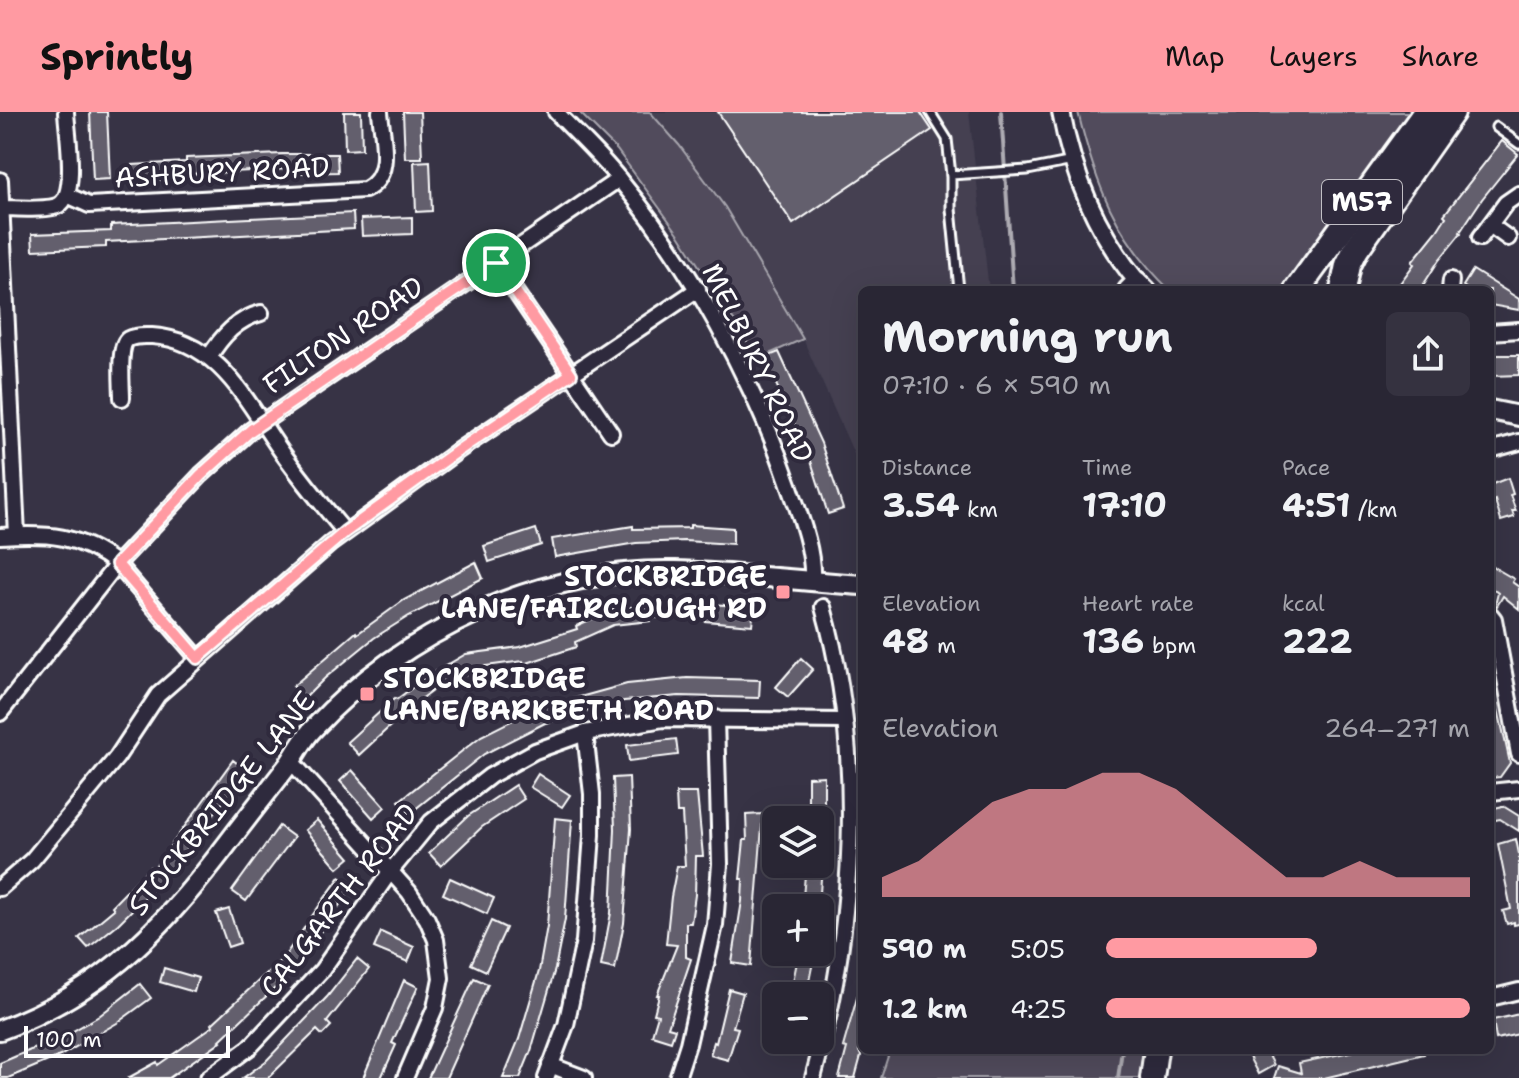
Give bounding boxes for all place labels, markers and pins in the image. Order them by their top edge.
pin [462,229,530,297]
place label: STOCKBRIDGE LANE/FAIRCLOUGH RD [441,557,767,627]
marker: STOCKBRIDGE LANE/FAIRCLOUGH RD [774,583,792,601]
place label: STOCKBRIDGE LANE/BARKBETH ROAD [383,659,714,729]
marker: STOCKBRIDGE LANE/BARKBETH ROAD [358,685,376,703]

